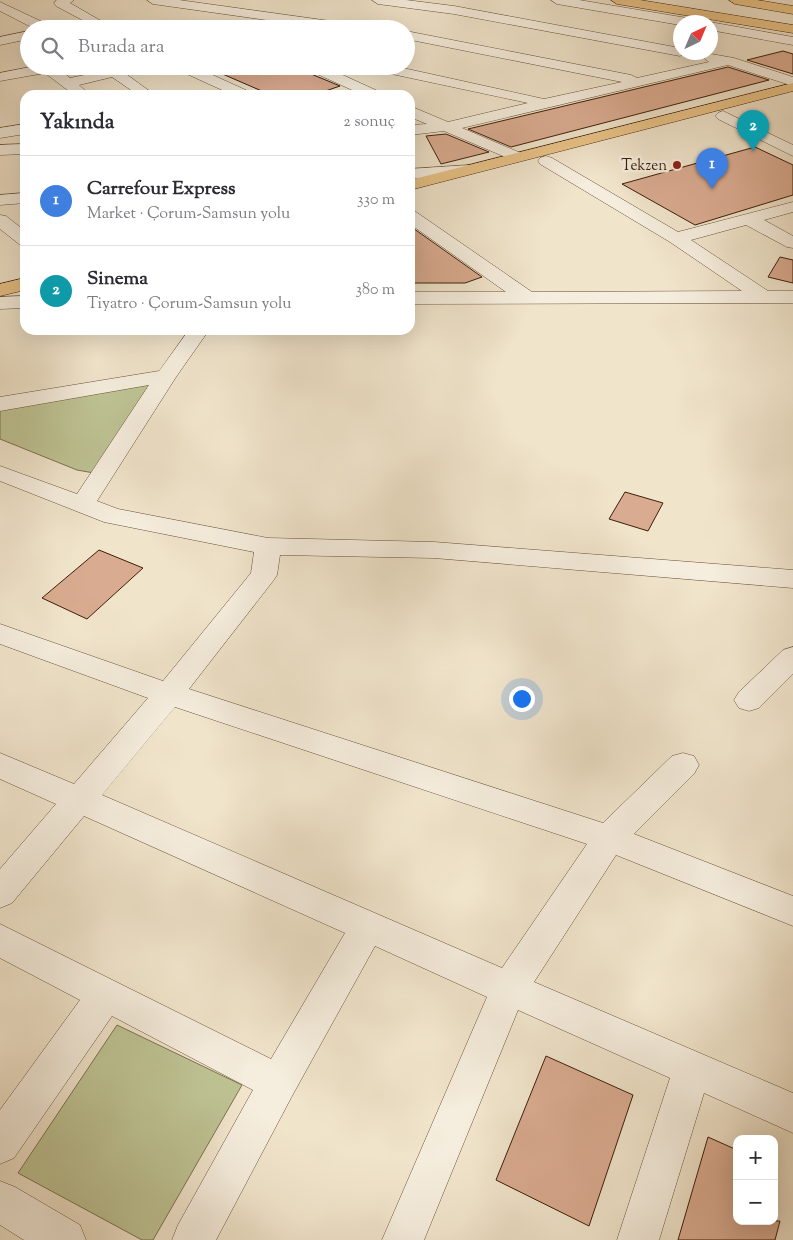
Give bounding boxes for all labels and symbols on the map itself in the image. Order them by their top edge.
north arrow [673,15,718,60]
pin: 2 [737,110,769,151]
pin: 1 [696,148,728,189]
place label: Tekzen [621,156,667,177]
marker: Tekzen [671,159,683,171]
your location [509,686,535,712]

